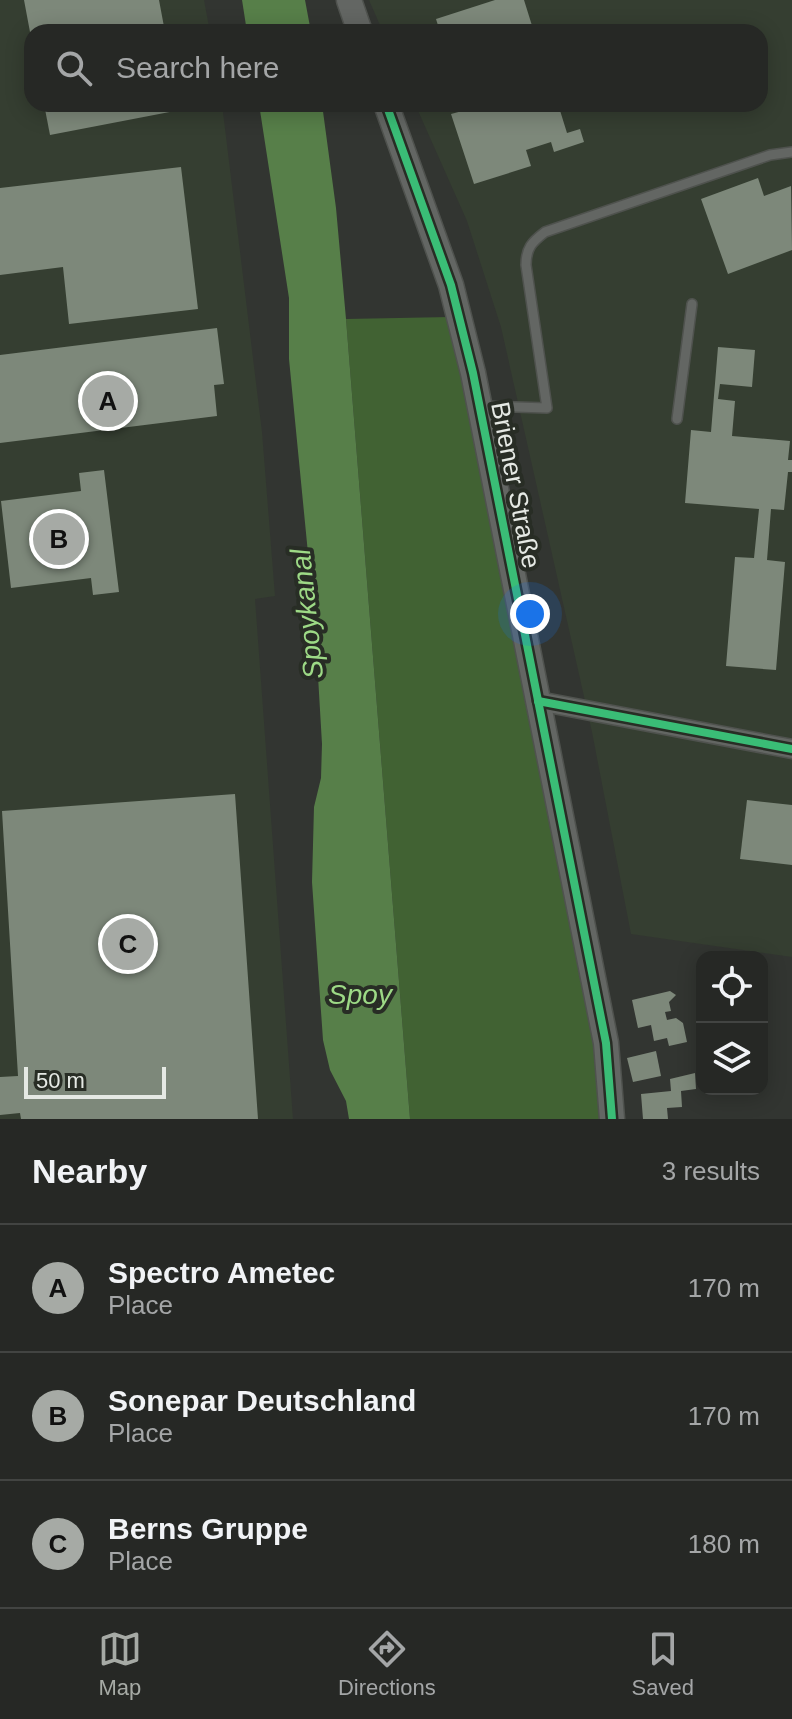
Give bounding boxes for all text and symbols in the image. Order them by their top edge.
search box [24,24,768,112]
icon: search [52,46,96,90]
text: Search here [116,51,279,84]
pin: A [82,371,134,431]
street label: Briener Straße [485,399,547,571]
pin: B [33,509,85,569]
water label: Spoykanal [285,547,329,681]
your location [510,594,550,634]
pin: C [102,914,154,974]
map controls [696,951,768,1095]
button: locate [696,951,768,1023]
water label: Spoy [328,979,394,1010]
button: layers [696,1023,768,1095]
scale bar [24,1063,166,1099]
text: 50 m [36,1068,85,1093]
text: Nearby [32,1152,147,1190]
text: 3 results [662,1156,760,1186]
text: Spectro Ametec [108,1256,335,1289]
text: A [49,1273,67,1303]
text: 170 m [688,1273,760,1303]
text: Place [108,1290,173,1320]
text: Sonepar Deutschland [108,1384,416,1417]
text: B [49,1401,67,1431]
text: 170 m [688,1401,760,1431]
text: Place [108,1418,173,1448]
text: Berns Gruppe [108,1512,308,1545]
text: C [49,1529,67,1559]
text: 180 m [688,1529,760,1559]
text: Place [108,1546,173,1576]
tab: Map [98,1627,142,1701]
tab: Directions [338,1627,436,1701]
tab: Saved [632,1627,694,1701]

